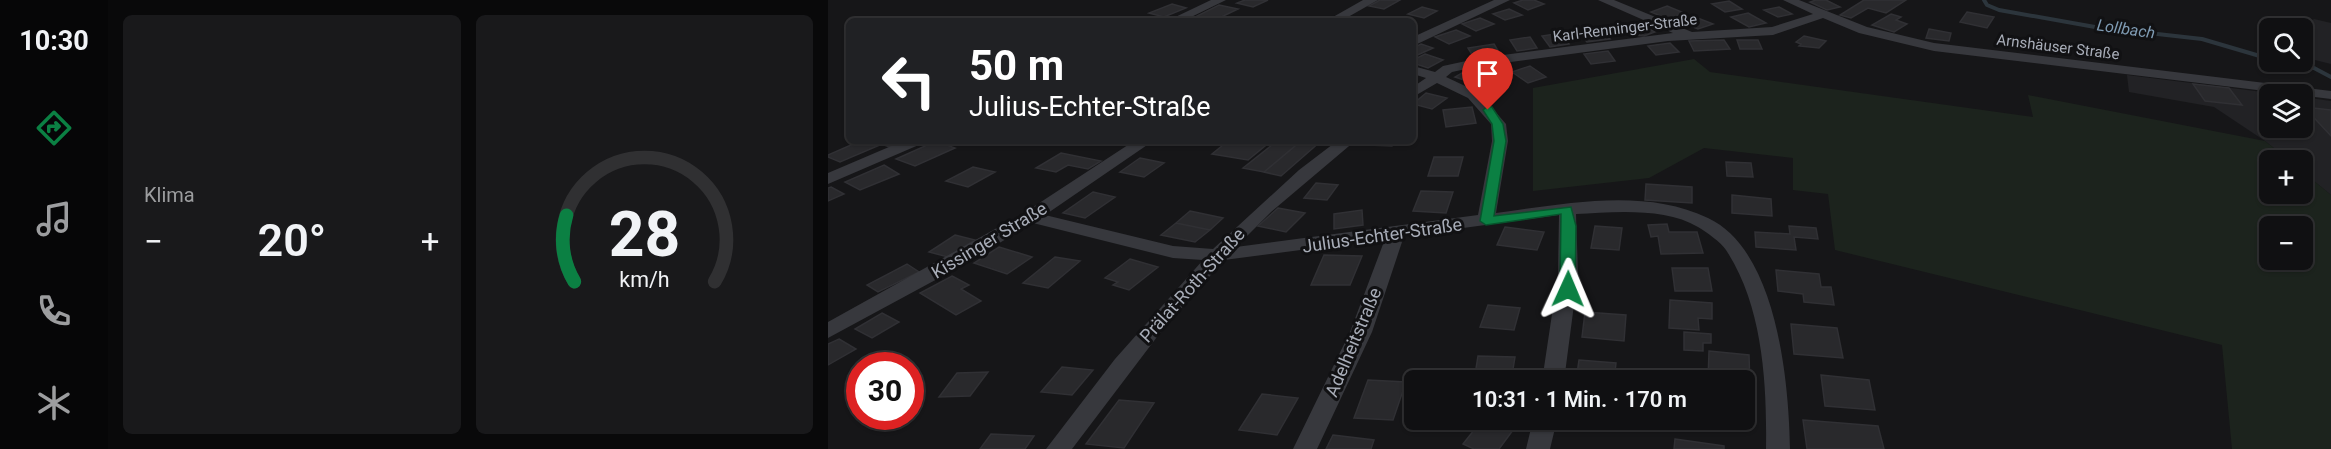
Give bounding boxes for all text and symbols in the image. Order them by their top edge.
street label: Karl-Renninger-Straße [1552,10,1698,46]
water label: Lollbach [2096,16,2156,42]
map controls [2259,18,2313,270]
button: search [2259,18,2313,72]
text: 10:30 [19,25,89,57]
street label: Arnshäuser Straße [1995,31,2121,63]
text: 50 m [969,41,1064,90]
icon: left [870,42,948,120]
pin [1462,48,1513,110]
icon: arrive [1471,57,1504,90]
button: layers [2259,84,2313,138]
text: Julius-Echter-Straße [969,91,1211,123]
icon: directions [33,107,75,149]
button: + [2259,150,2313,204]
text: Klima [144,183,195,207]
street label: Kissinger Straße [927,197,1051,283]
icon: music [33,198,75,240]
text: 28 [608,198,680,271]
street label: Julius-Echter-Straße [1301,213,1463,257]
text: 20° [257,214,326,267]
button: − [2259,216,2313,270]
text: − [144,222,163,261]
text: + [421,222,440,261]
street label: Prälat-Roth-Straße [1135,224,1249,346]
position arrow [1536,257,1600,321]
text: km/h [619,267,669,292]
street label: Adelheitstraße [1321,284,1385,400]
icon: phone [33,290,75,332]
speed limit sign: 30 [846,352,924,430]
icon: climate [33,382,75,424]
text: 10:31 · 1 Min. · 170 m [1472,387,1687,412]

